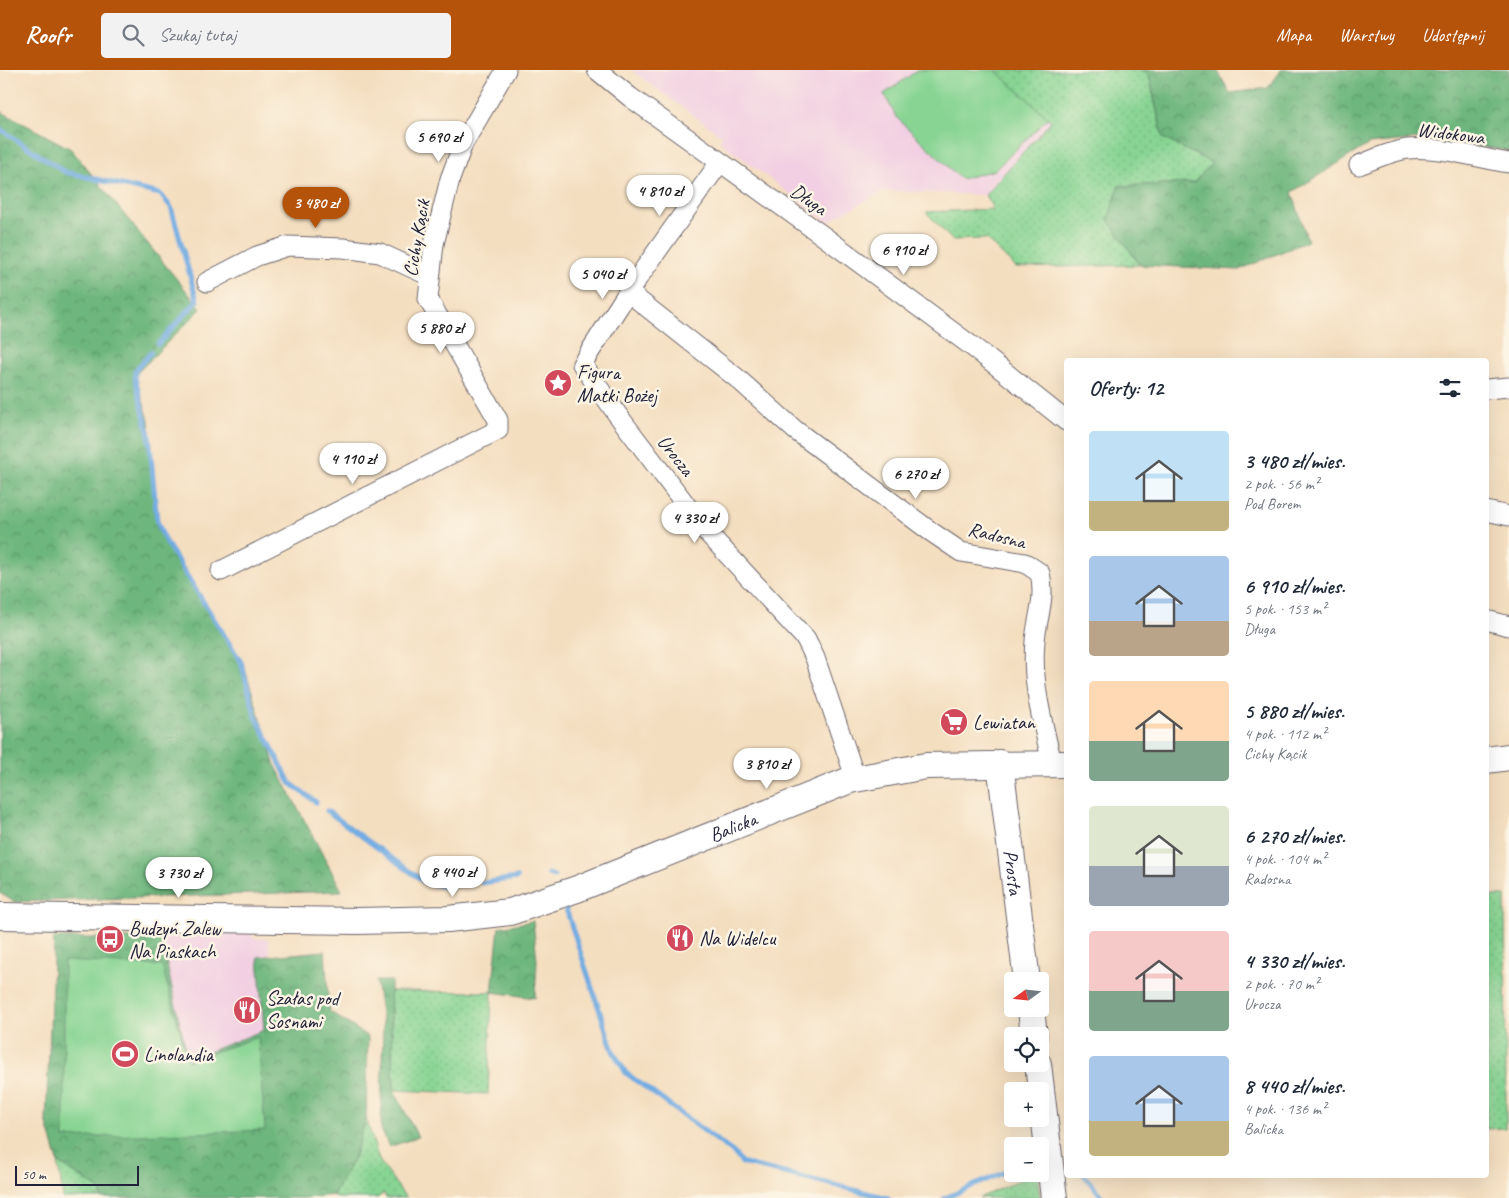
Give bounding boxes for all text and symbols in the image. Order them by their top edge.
search box [101,13,451,58]
text: Roofr [25,20,71,50]
icon: search [119,21,147,49]
text: Szukaj tutaj [159,23,237,47]
text: Mapa [1276,24,1311,46]
text: Warstwy [1339,24,1394,46]
text: Udostępnij [1422,24,1484,46]
street label: Widokowa [1416,117,1487,150]
pin: 5 690 zł [387,121,491,163]
text: 5 690 zł [416,127,462,147]
pin: 4 810 zł [608,174,712,217]
street label: Długa [786,178,833,222]
text: 4 810 zł [637,181,683,201]
pin: 3 480 zł [264,186,368,229]
text: 3 480 zł [293,193,339,213]
street label: Cichy Kącik [397,196,436,279]
pin: 6 910 zł [852,234,956,276]
text: 6 910 zł [881,240,927,260]
pin: 5 040 zł [551,258,655,300]
text: 5 040 zł [581,264,625,284]
pin: 5 880 zł [389,312,493,354]
text: 5 880 zł [419,318,463,338]
place label: Figura Matki Bożej [577,360,659,408]
place icon: Figura Matki Bożej [543,368,573,398]
icon: filters [1436,374,1464,402]
text: Oferty: 12 [1089,375,1163,401]
street label: Urocza [652,430,701,482]
pin: 4 110 zł [301,442,405,485]
text: 3 480 zł/mies. [1244,448,1345,474]
text: 4 110 zł [330,449,376,469]
icon: home [1129,451,1189,511]
pin: 6 270 zł [864,458,968,500]
text: 6 270 zł [893,464,939,484]
text: 2 pok. · 56 m² [1244,474,1319,494]
text: Pod Borem [1244,494,1301,514]
pin: 4 330 zł [643,502,747,544]
text: 4 330 zł [672,508,718,528]
street label: Radosna [966,516,1030,555]
text: 6 910 zł/mies. [1244,573,1345,599]
icon: home [1129,576,1189,636]
text: 5 pok. · 153 m² [1244,599,1326,619]
text: Długa [1244,619,1275,639]
text: 5 880 zł/mies. [1244,698,1345,724]
icon: home [1129,701,1189,761]
supermarket icon: Lewiatan [939,707,969,737]
place label: Lewiatan [973,710,1036,735]
text: 4 pok. · 112 m² [1244,724,1326,744]
text: Cichy Kącik [1244,744,1306,764]
pin: 3 810 zł [715,748,819,790]
text: 3 810 zł [744,754,790,774]
street label: Balicka [706,806,762,848]
text: 6 270 zł/mies. [1244,823,1345,849]
icon: home [1129,826,1189,886]
street label: Prosta [998,848,1028,898]
text: 4 pok. · 104 m² [1244,849,1326,869]
pin: 3 730 zł [127,856,231,899]
pin: 8 440 zł [401,856,505,898]
text: 8 440 zł [430,862,476,882]
text: 3 730 zł [156,863,202,883]
text: Radosna [1244,869,1291,889]
place label: Budzyń Zalew Na Piaskach [129,916,222,964]
restaurant icon: Na Widelcu [665,923,695,953]
bus stop icon: Budzyń Zalew Na Piaskach [95,924,125,954]
place label: Na Widelcu [699,926,777,951]
text: 4 330 zł/mies. [1244,948,1345,974]
icon: home [1129,951,1189,1011]
north arrow [1004,972,1049,1018]
map controls [1004,972,1049,1182]
text: 2 pok. · 70 m² [1244,974,1319,994]
place label: Szałas pod Sosnami [266,986,342,1034]
text: Urocza [1244,994,1280,1014]
restaurant icon: Szałas pod Sosnami [232,995,262,1025]
button: locate [1004,1027,1049,1072]
sports icon: Linolandia [110,1039,140,1069]
place label: Linolandia [144,1042,215,1067]
text: 8 440 zł/mies. [1244,1073,1345,1099]
icon: home [1129,1076,1189,1136]
button: + [1004,1082,1049,1127]
text: 4 pok. · 136 m² [1244,1099,1326,1119]
text: Balicka [1244,1119,1283,1139]
button: − [1004,1137,1049,1182]
scale bar [15,1163,139,1186]
text: 50 m [22,1166,46,1183]

